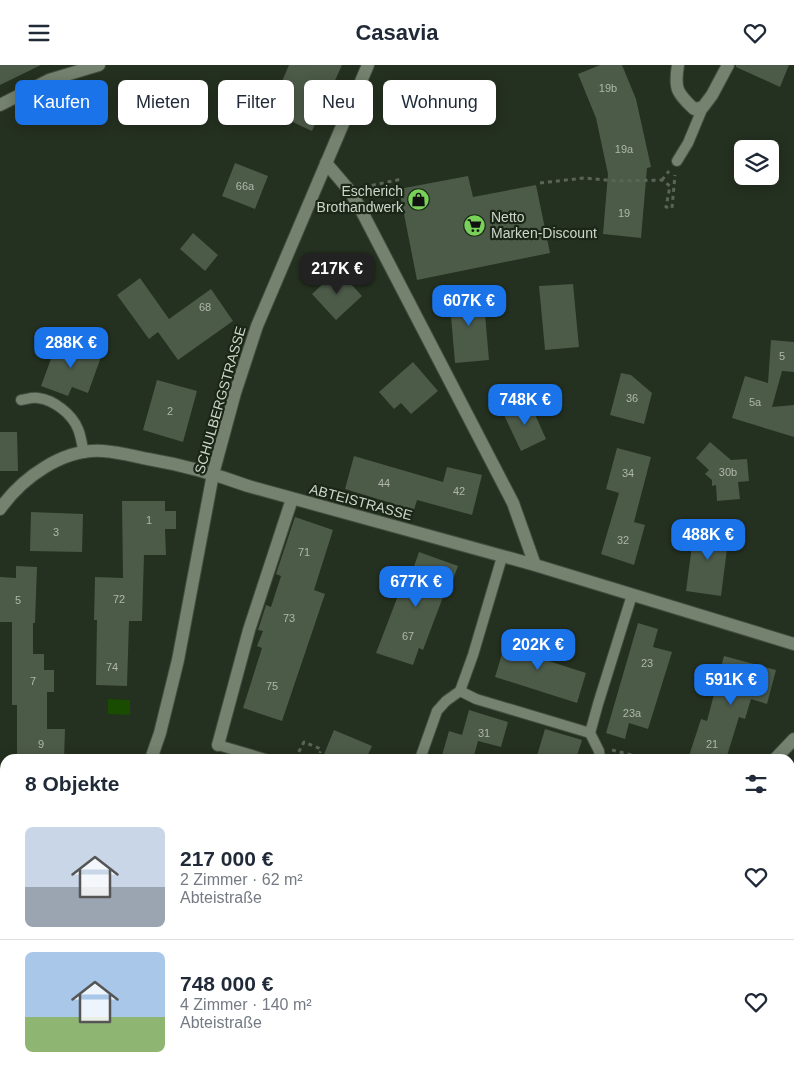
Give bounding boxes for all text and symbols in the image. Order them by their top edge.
icon: menu [25,19,53,47]
icon: heart [741,19,769,47]
text: Casavia [355,20,439,45]
chip: Kaufen [15,80,108,125]
chip: Mieten [118,80,208,125]
chip: Filter [218,80,294,125]
chip: Neu [304,80,373,125]
chip: Wohnung [383,80,496,125]
house number: 19b [599,82,617,94]
map controls [734,140,779,185]
button: layers [734,140,779,185]
house number: 19a [615,143,634,155]
house number: 66a [236,180,255,192]
place label: Escherich Brothandwerk [317,183,404,215]
shop icon: Escherich Brothandwerk [407,187,431,211]
house number: 19 [618,207,630,219]
place label: Netto Marken-Discount [491,209,597,241]
supermarket icon: Netto Marken-Discount [463,213,487,237]
pin: 217K € [296,253,378,295]
text: 217K € [311,260,363,277]
pin: 607K € [428,285,510,327]
text: 607K € [443,292,495,309]
house number: 68 [199,301,211,313]
street label: SCHULBERGSTRASSE [191,325,249,475]
pin: 288K € [30,327,112,369]
text: 288K € [45,334,97,351]
house number: 5 [779,350,785,362]
pin: 748K € [484,383,566,426]
text: 748K € [499,391,551,408]
house number: 36 [626,392,638,404]
house number: 5a [749,396,762,408]
house number: 2 [167,405,173,417]
house number: 30b [719,466,737,478]
house number: 34 [622,467,634,479]
house number: 44 [378,477,390,489]
street label: ABTEISTRASSE [308,481,414,523]
house number: 42 [453,485,465,497]
house number: 1 [146,514,152,526]
pin: 488K € [667,519,749,561]
house number: 3 [53,526,59,538]
text: 488K € [682,526,734,543]
house number: 32 [617,534,629,546]
house number: 71 [298,546,310,558]
pin: 677K € [375,565,457,608]
text: 677K € [390,573,442,590]
house number: 72 [113,593,125,605]
house number: 5 [15,594,21,606]
house number: 73 [283,612,295,624]
pin: 202K € [497,629,579,671]
house number: 67 [402,630,414,642]
text: 202K € [512,636,564,653]
house number: 23 [641,657,653,669]
house number: 74 [106,661,118,673]
pin: 591K € [690,663,772,706]
text: 591K € [705,671,757,688]
house number: 7 [30,675,36,687]
house number: 75 [266,680,278,692]
house number: 23a [623,707,642,719]
house number: 31 [478,727,490,739]
house number: 9 [38,738,44,750]
house number: 21 [706,738,718,750]
icon: filters [742,770,770,798]
text: 8 Objekte [25,772,120,795]
icon: home [65,847,125,907]
text: 217 000 € [180,847,273,870]
icon: heart [742,863,770,891]
text: 2 Zimmer · 62 m² [180,871,303,888]
text: Abteistraße [180,889,262,906]
icon: home [65,972,125,1032]
text: 748 000 € [180,972,273,995]
icon: heart [742,988,770,1016]
text: 4 Zimmer · 140 m² [180,996,312,1013]
text: Abteistraße [180,1014,262,1031]

